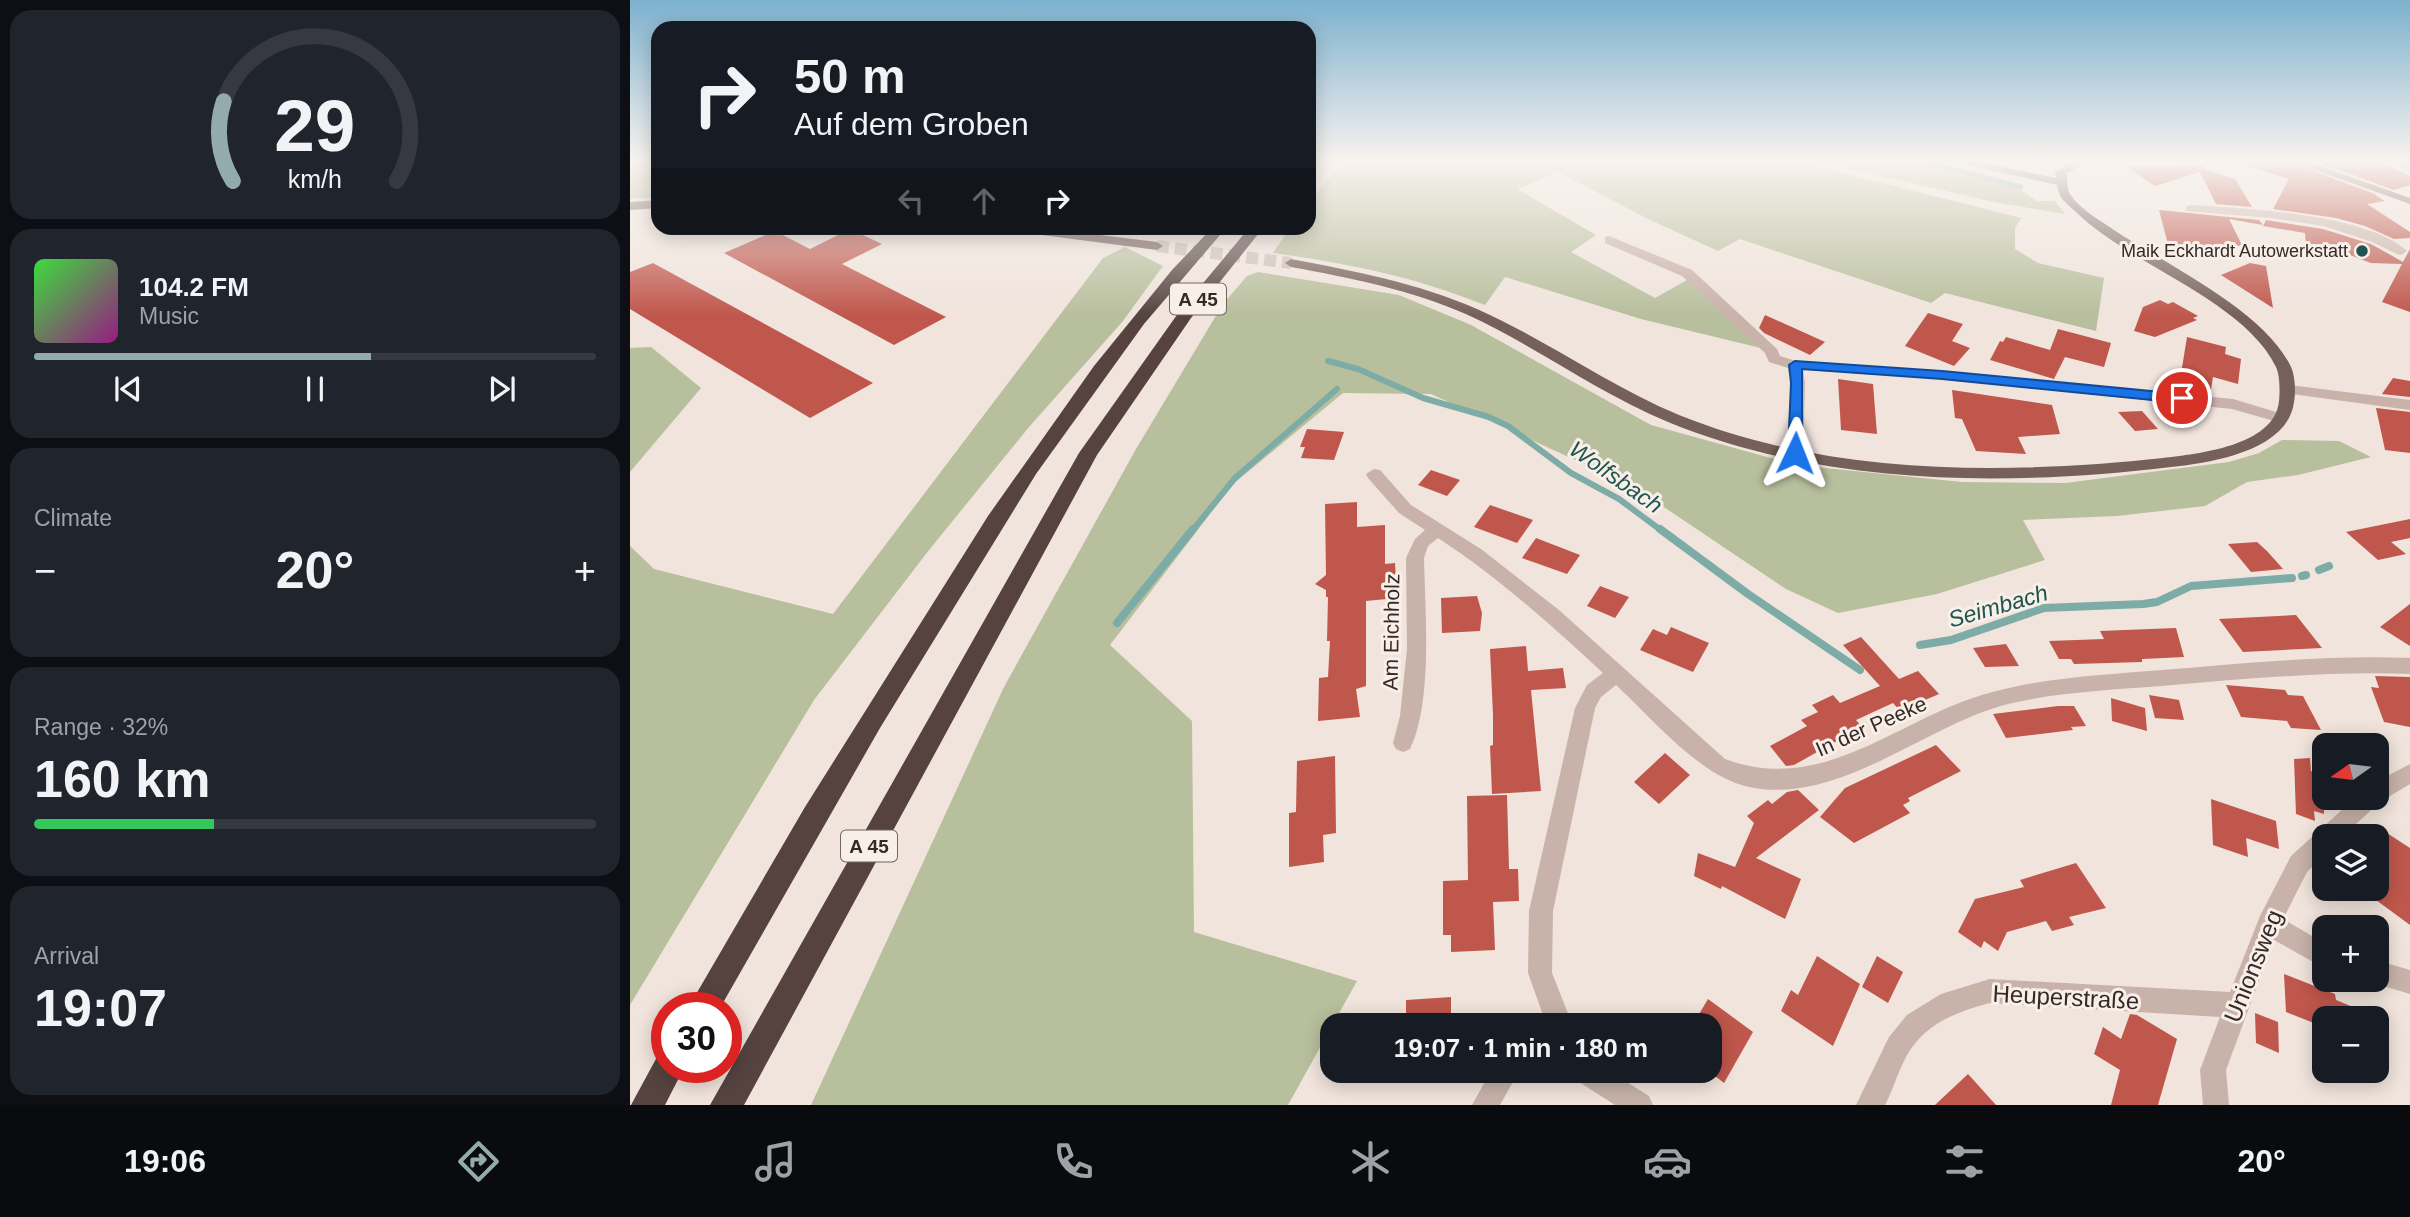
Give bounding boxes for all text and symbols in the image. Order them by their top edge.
icon: right [679,49,770,140]
text: 50 m [794,49,906,103]
text: 29 [275,85,355,166]
text: Auf dem Groben [794,106,1029,142]
text: km/h [288,164,342,192]
icon: left [892,182,930,220]
icon: ahead [965,182,1003,220]
icon: right [1038,182,1076,220]
place label: Maik Eckhardt Autowerkstatt [2121,241,2348,261]
marker: Maik Eckhardt Autowerkstatt [2354,243,2370,259]
text: 104.2 FM [139,272,249,302]
road number: A 45 [1170,284,1226,314]
text: Music [139,303,199,329]
pin [2152,368,2212,428]
icon: previous [109,370,147,408]
icon: pause [296,370,334,408]
icon: next [483,370,521,408]
icon: arrive [2163,379,2201,417]
position arrow [1758,416,1832,490]
water label: Wolfsbach [1565,436,1667,518]
text: Climate [34,505,112,531]
text: 20° [276,541,354,599]
text: − [34,550,56,592]
text: + [574,550,596,592]
street label: Am Eichholz [1378,573,1404,691]
water label: Seimbach [1945,579,2051,633]
street label: In der Peeke [1812,691,1930,761]
text: Range · 32% [34,714,168,740]
north arrow [2312,733,2389,810]
map controls [2312,733,2389,1083]
text: 160 km [34,750,210,808]
button: layers [2312,824,2389,901]
road number: A 45 [841,831,897,862]
street label: Unionsweg [2218,906,2288,1026]
button: + [2312,915,2389,992]
text: Arrival [34,943,99,969]
text: 19:07 [34,979,167,1037]
street label: Heuperstraße [1992,980,2140,1014]
speed limit sign: 30 [651,992,742,1083]
button: − [2312,1006,2389,1083]
text: 19:07 · 1 min · 180 m [1394,1033,1648,1063]
icon: directions [454,1137,503,1186]
icon: music [751,1137,800,1186]
icon: phone [1049,1137,1098,1186]
icon: climate [1346,1137,1395,1186]
icon: car [1643,1137,1692,1186]
icon: filters [1940,1137,1989,1186]
text: 19:06 [124,1143,206,1179]
text: 20° [2237,1143,2286,1179]

